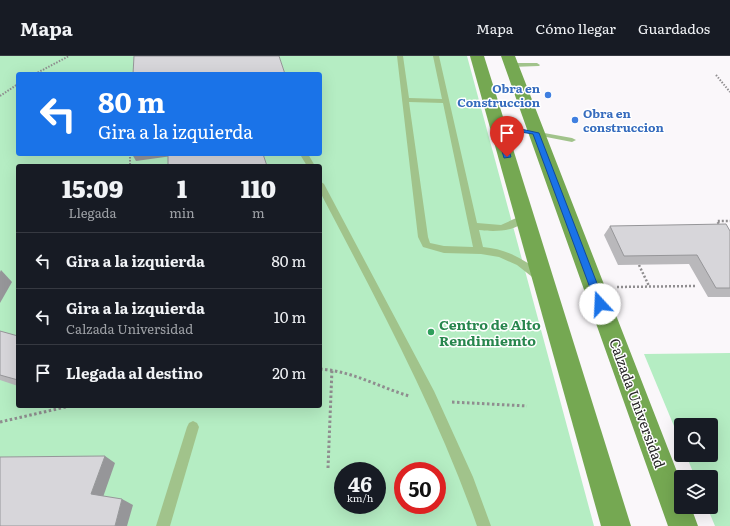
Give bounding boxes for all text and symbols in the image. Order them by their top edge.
text: Mapa [20,14,73,42]
text: Mapa [476,18,513,38]
text: Cómo llegar [535,18,616,38]
text: Guardados [638,18,710,38]
place label: Obra en Construccion [457,79,541,111]
text: 80 m [98,80,165,122]
icon: left [32,88,84,140]
marker: Obra en Construccion [543,90,553,100]
place label: Obra en construccion [583,104,664,136]
marker: Obra en construccion [570,115,580,125]
pin [490,116,524,157]
text: Gira a la izquierda [98,118,253,145]
icon: arrive [496,122,518,144]
text: 15:09 [62,170,123,205]
text: 1 [177,170,187,205]
text: 110 [241,170,276,205]
text: Llegada [69,203,117,222]
text: min [169,203,195,222]
text: m [252,203,265,222]
text: Gira a la izquierda [66,249,205,272]
text: 80 m [272,249,306,272]
icon: left [32,250,54,272]
position arrow [579,283,621,325]
text: Gira a la izquierda [66,296,205,319]
text: 10 m [274,305,306,328]
icon: left [32,306,54,328]
place label: Centro de Alto Rendimiemto [439,314,541,350]
text: Calzada Universidad [66,319,193,338]
marker: Centro de Alto Rendimiemto [426,327,436,337]
street label: Calzada Universidad [605,335,671,471]
text: Llegada al destino [66,361,203,384]
text: 20 m [272,361,306,384]
icon: arrive [32,362,54,384]
map controls [674,418,718,514]
button: search [674,418,718,462]
speed limit sign: 50 [394,462,446,514]
text: 46 [348,468,372,498]
button: layers [674,470,718,514]
text: km/h [347,490,373,505]

